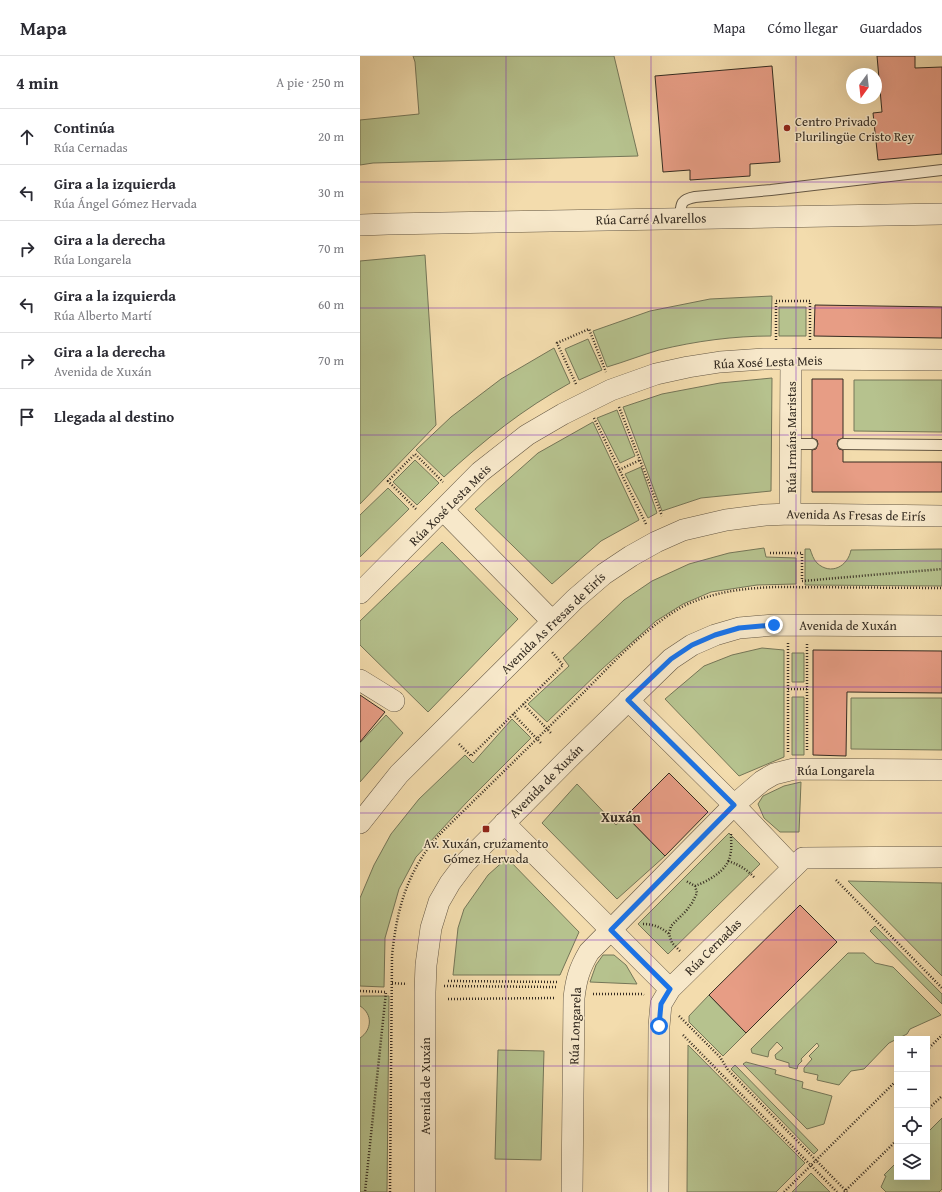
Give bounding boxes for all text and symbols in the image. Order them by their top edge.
text: Mapa [20,14,67,42]
text: Mapa [713,18,745,38]
text: Cómo llegar [767,18,838,38]
text: Guardados [860,18,922,38]
north arrow [846,68,882,104]
text: 4 min [16,70,58,95]
text: A pie · 250 m [276,73,344,92]
place label: Centro Privado Plurilingüe Cristo Rey [795,112,915,146]
text: Continúa [54,117,115,138]
marker: Centro Privado Plurilingüe Cristo Rey [782,123,792,133]
icon: ahead [16,126,38,148]
text: 20 m [318,127,344,146]
text: Rúa Cernadas [54,138,128,157]
text: Gira a la izquierda [54,173,176,194]
icon: left [16,182,38,204]
text: 30 m [318,183,344,202]
text: Rúa Ángel Gómez Hervada [54,194,197,213]
street label: Rúa Carré Alvarellos [596,209,706,229]
text: Gira a la derecha [54,229,165,250]
icon: right [16,238,38,260]
text: 70 m [318,239,344,258]
text: Rúa Longarela [54,250,131,269]
text: Gira a la izquierda [54,285,176,306]
icon: left [16,294,38,316]
text: 60 m [318,295,344,314]
text: Rúa Alberto Martí [54,306,152,325]
text: Gira a la derecha [54,341,165,362]
icon: right [16,350,38,372]
text: 70 m [318,351,344,370]
street label: Rúa Xosé Lesta Meis [713,351,823,373]
text: Avenida de Xuxán [54,362,151,381]
street label: Rúa Irmáns Maristas [782,381,801,493]
icon: arrive [16,406,38,428]
text: Llegada al destino [54,406,174,427]
street label: Rúa Xosé Lesta Meis [405,460,495,550]
street label: Avenida As Fresas de Eirís [786,504,926,526]
street label: Avenida As Fresas de Eirís [496,568,610,678]
route end [765,616,783,634]
street label: Avenida de Xuxán [799,616,897,635]
street label: Avenida de Xuxán [505,739,588,822]
street label: Rúa Longarela [797,761,876,780]
district label: Xuxán [601,807,642,827]
marker: Av. Xuxán, cruzamento Gómez Hervada [481,824,491,834]
place label: Av. Xuxán, cruzamento Gómez Hervada [424,834,549,868]
street label: Rúa Cernadas [680,914,746,980]
street label: Rúa Longarela [564,986,586,1065]
route start [650,1017,668,1035]
map controls [894,1036,930,1180]
button: + [894,1036,930,1072]
street label: Avenida de Xuxán [416,1037,435,1135]
button: − [894,1072,930,1108]
button: locate [894,1108,930,1144]
button: layers [894,1144,930,1180]

